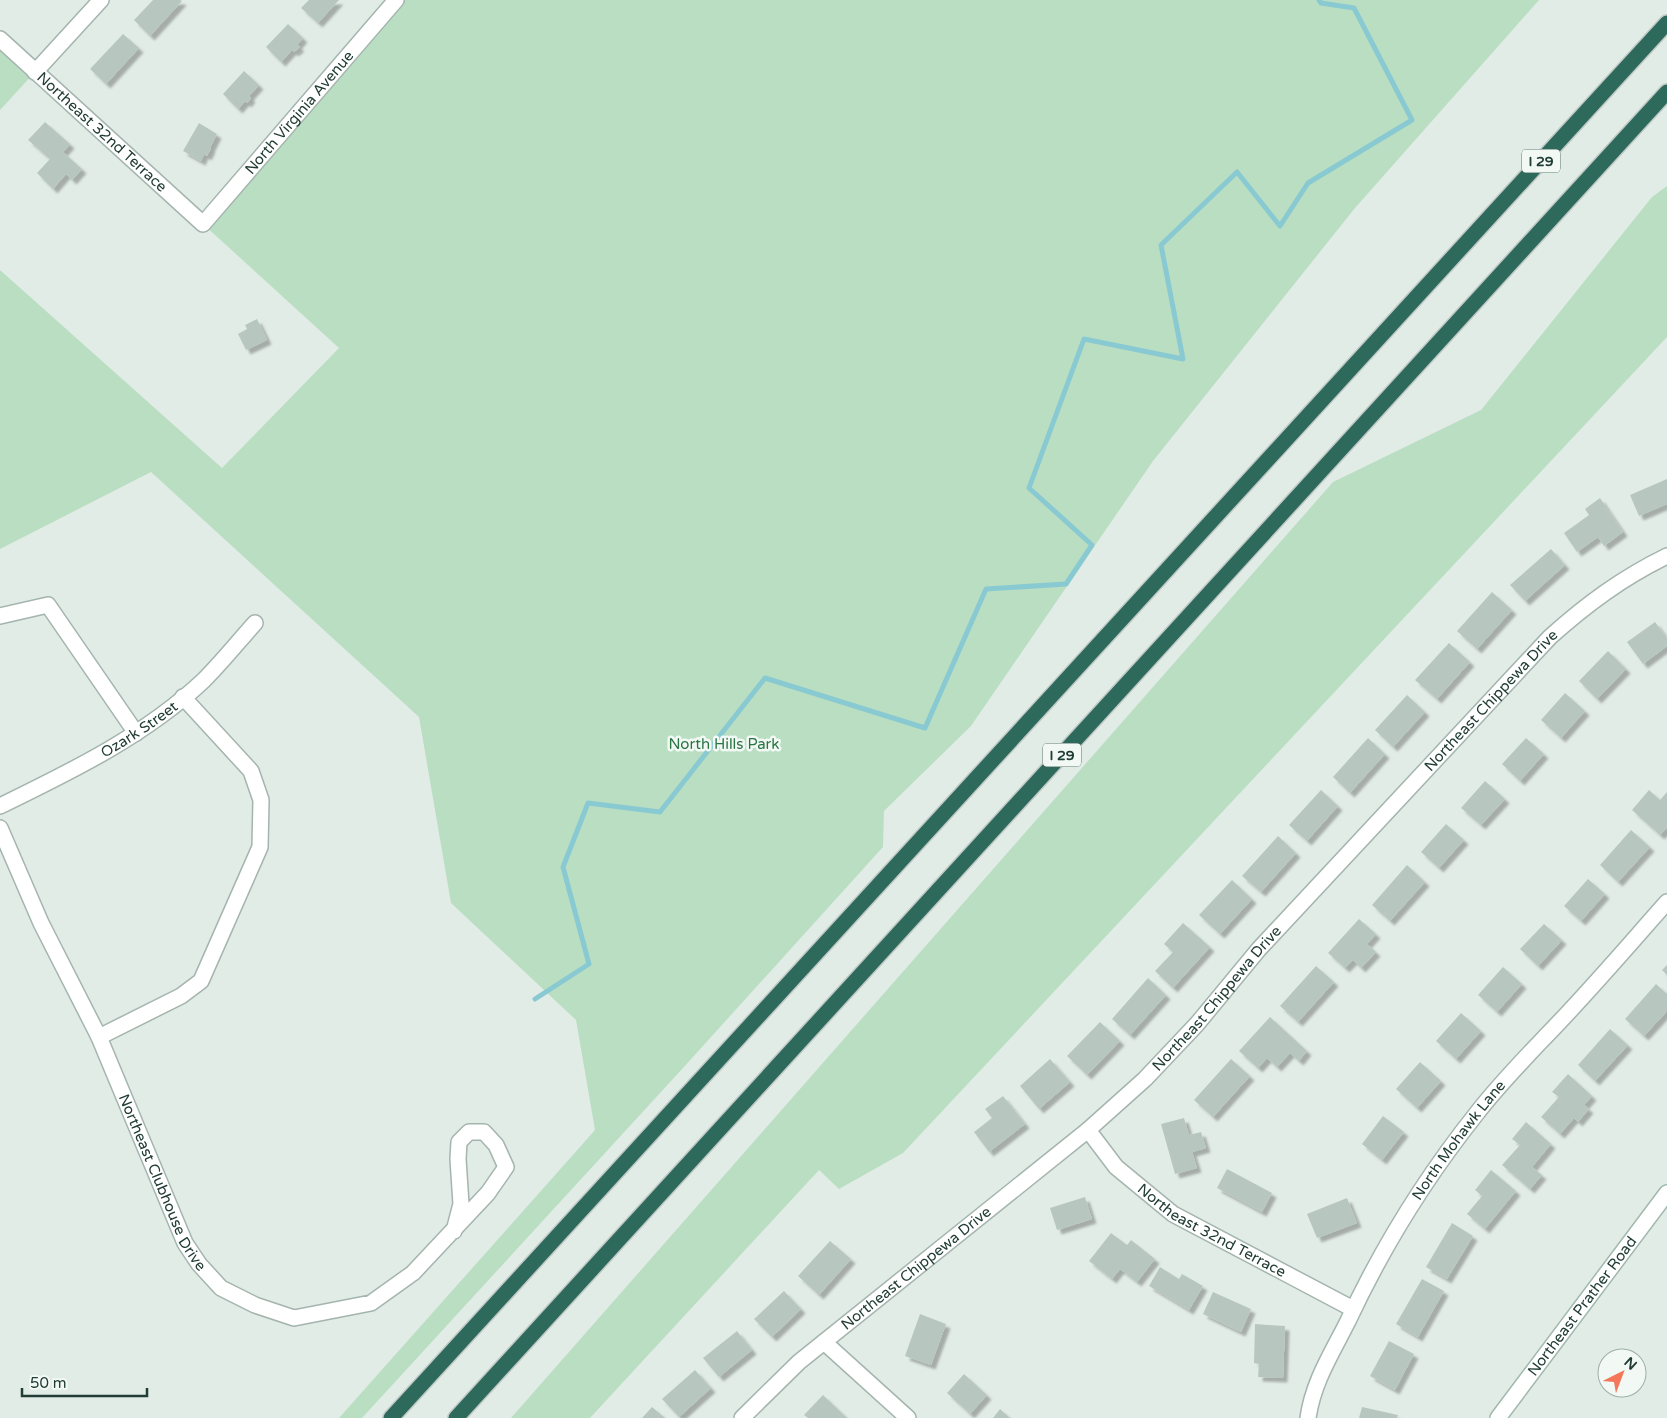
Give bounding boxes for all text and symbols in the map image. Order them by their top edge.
street label: North Virginia Avenue [241,47,357,178]
street label: Northeast 32nd Terrace [33,68,171,196]
road number: I 29 [1522,150,1560,172]
street label: Northeast Chippewa Drive [1421,626,1561,775]
street label: Ozark Street [97,697,182,761]
park label: North Hills Park [669,735,780,753]
road number: I 29 [1043,744,1081,766]
street label: Northeast Chippewa Drive [1148,922,1285,1075]
street label: North Mohawk Lane [1408,1077,1509,1203]
street label: Northeast Clubhouse Drive [115,1091,210,1275]
street label: Northeast 32nd Terrace [1134,1180,1289,1281]
street label: Northeast Chippewa Drive [837,1202,995,1334]
street label: Northeast Prather Road [1524,1233,1640,1379]
north arrow [1597,1348,1647,1398]
scale bar [22,1366,148,1398]
text: 50 m [30,1374,67,1392]

